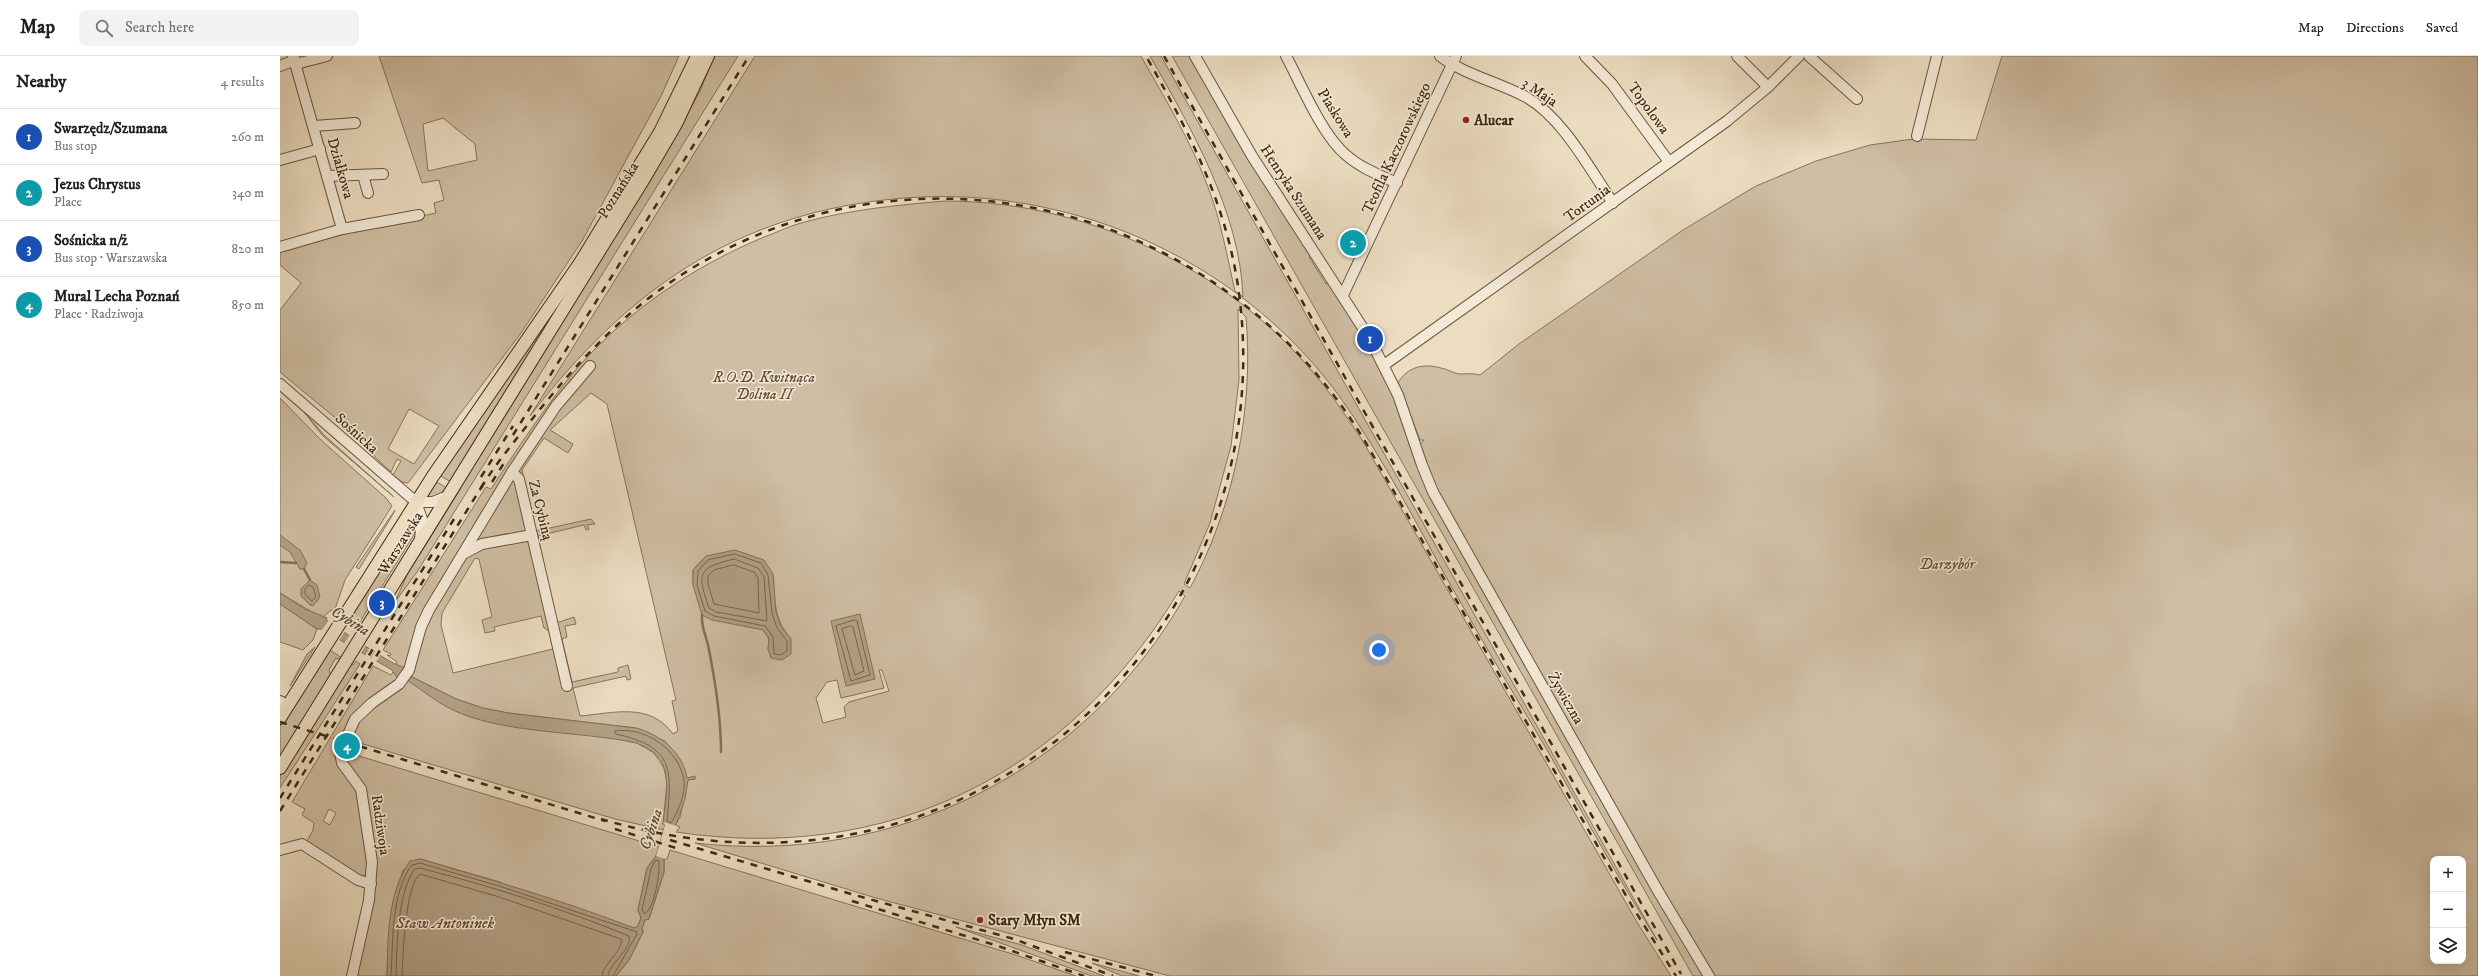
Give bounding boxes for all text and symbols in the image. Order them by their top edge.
search box [79,10,359,46]
text: Map [20,16,55,39]
icon: search [93,17,115,39]
text: Search here [125,18,194,37]
text: Map [2298,19,2324,37]
text: Directions [2346,19,2404,37]
text: Saved [2426,19,2458,37]
text: Nearby [16,71,66,93]
text: 4 results [221,74,264,90]
street label: 3 Maja [1518,74,1562,112]
street label: Topolowa [1623,79,1674,138]
street label: Teofila Kaczorowskiego [1358,80,1435,217]
street label: Piaskowa [1313,85,1358,142]
place label: Alucar [1473,111,1514,130]
marker: Alucar [1461,115,1471,125]
text: Swarzędz/Szumana [54,119,167,138]
text: 1 [27,129,31,145]
text: 260 m [231,129,264,145]
street label: Działkowa [323,135,359,202]
text: Bus stop [54,138,97,154]
street label: Henryka Szumana [1256,141,1332,244]
street label: Poznańska [594,158,644,222]
text: Jezus Chrystus [54,175,141,194]
street label: Tortunia [1560,180,1615,227]
text: 2 [26,185,32,201]
text: 340 m [232,185,264,201]
text: Place [54,194,82,210]
pin: 2 [1340,228,1366,258]
text: Sośnicka n/ż [54,231,128,250]
text: 3 [27,241,31,257]
text: 820 m [232,241,264,257]
text: Bus stop · Warszawska [54,250,167,266]
text: Mural Lecha Poznań [54,287,180,306]
text: 4 [25,297,33,313]
text: 850 m [231,297,264,313]
text: Place · Radziwoja [54,306,144,322]
pin: 1 [1357,324,1383,354]
park label: R.O.D. Kwitnąca Dolina II [712,368,815,404]
street label: Sośnicka [331,409,383,458]
street label: Za Cybiną [524,478,557,543]
street label: Warszawska [373,508,428,579]
park label: Darzybór [1919,555,1976,574]
pin: 3 [369,588,395,618]
water label: Cybina [327,601,374,641]
your location [1369,640,1389,660]
street label: Żywiczna [1543,669,1588,728]
pin: 4 [334,731,360,761]
street label: Radziwoja [367,794,394,857]
water label: Cybina [635,806,667,853]
map controls [2430,856,2466,964]
button: + [2430,856,2466,892]
button: − [2430,892,2466,928]
place label: Stary Młyn SM [988,911,1081,930]
water label: Staw Antoninek [395,913,494,933]
marker: Stary Młyn SM [975,915,985,925]
button: layers [2430,928,2466,964]

